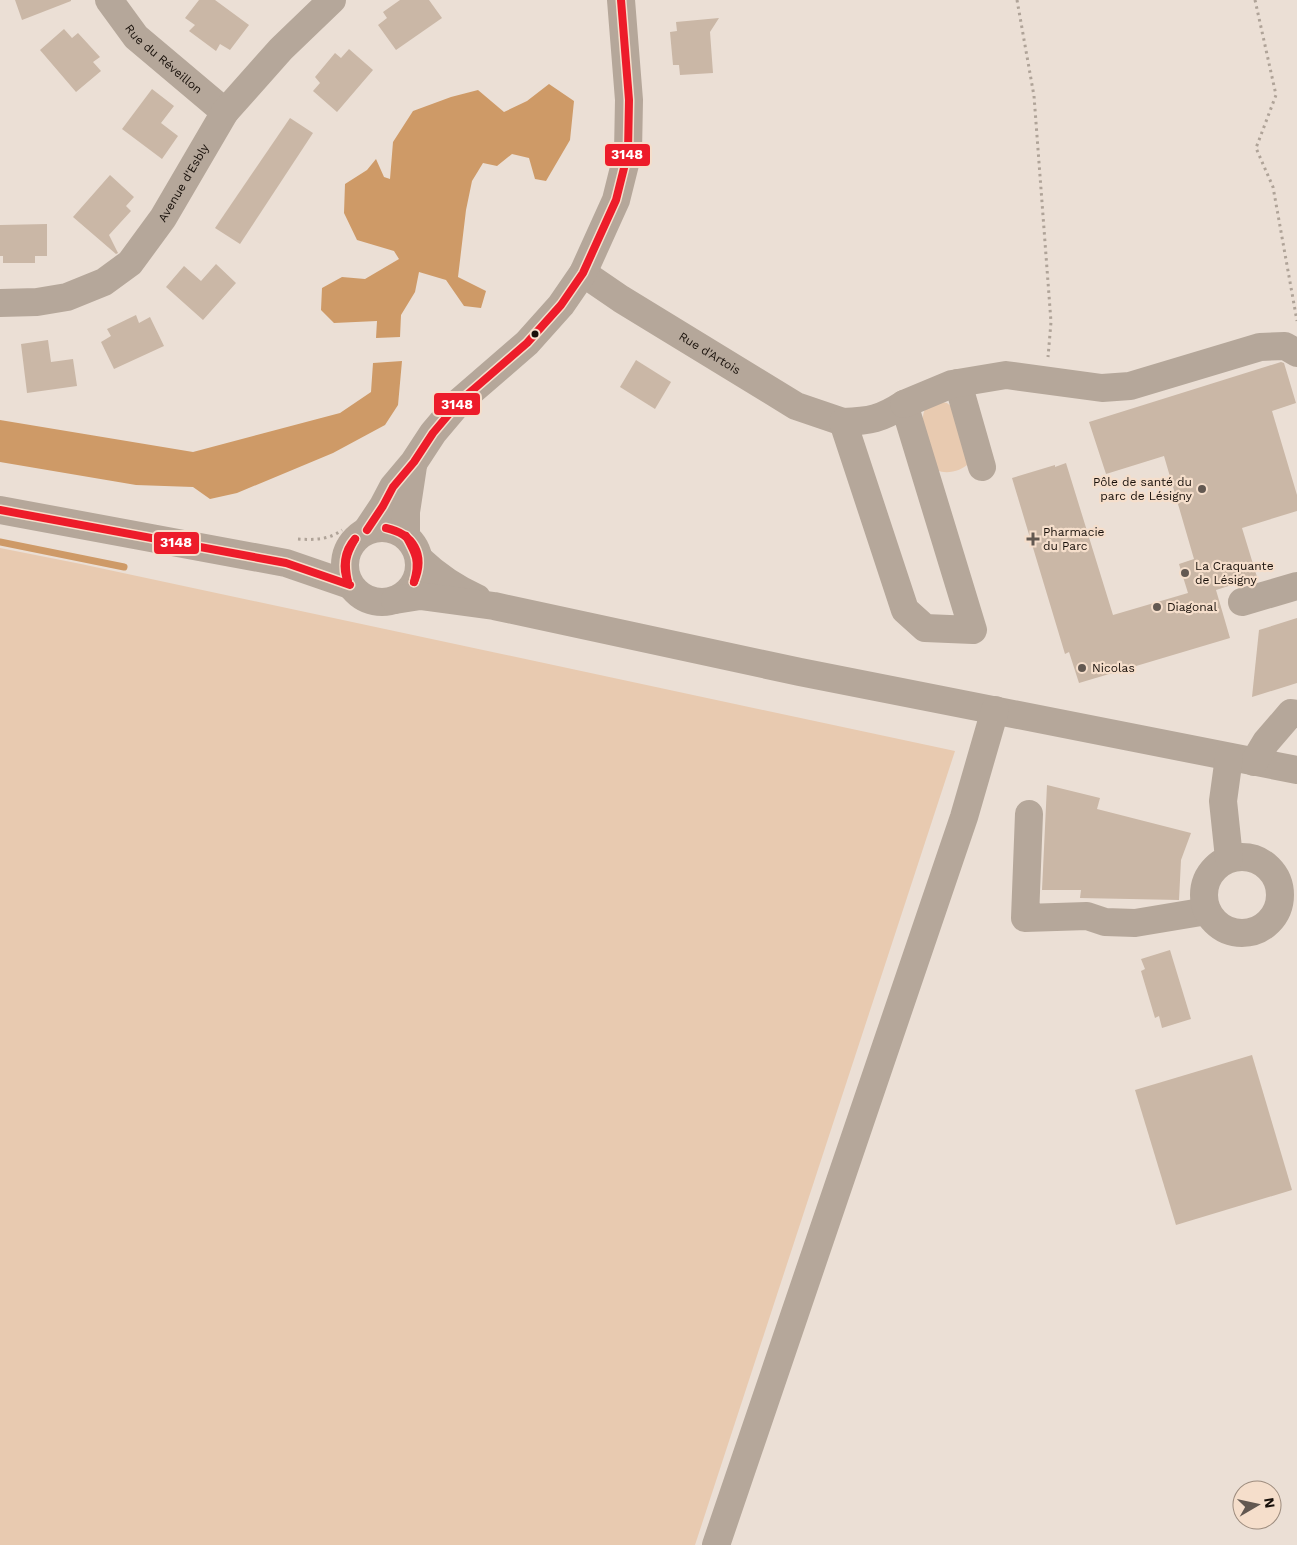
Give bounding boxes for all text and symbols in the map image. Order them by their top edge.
street label: Rue du Réveillon [122,22,205,97]
street label: Avenue d'Esbly [155,141,212,224]
line badge: 3148 [604,143,651,167]
text: 3148 [611,146,643,162]
unlabelled marker [530,329,540,339]
street label: Rue d'Artois [676,329,743,377]
line badge: 3148 [433,392,481,416]
text: 3148 [441,396,473,412]
place label: Pôle de santé du parc de Lésigny [1093,475,1193,503]
marker: Pôle de santé du parc de Lésigny [1196,483,1208,495]
place label: Pharmacie du Parc [1043,525,1105,553]
line badge: 3148 [153,531,200,555]
marker: Pharmacie du Parc [1027,533,1039,545]
text: 3148 [160,534,192,550]
place label: La Craquante de Lésigny [1195,559,1274,587]
marker: La Craquante de Lésigny [1179,567,1191,579]
place label: Diagonal [1167,600,1217,614]
marker: Diagonal [1151,601,1163,613]
place label: Nicolas [1092,661,1135,675]
marker: Nicolas [1076,662,1088,674]
north arrow [1232,1480,1282,1530]
text: N [1261,1497,1279,1509]

